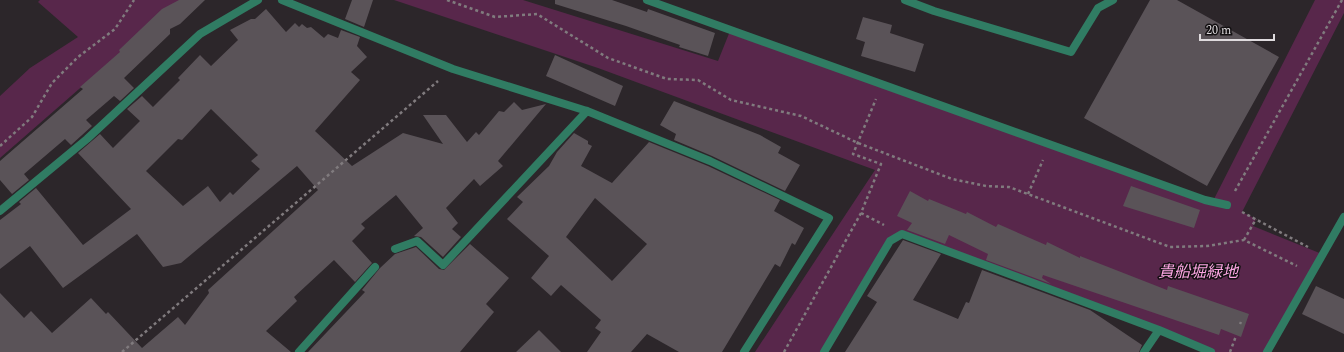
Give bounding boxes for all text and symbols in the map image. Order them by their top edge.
scale bar [1200,16,1274,42]
text: 20 m [1206,21,1231,40]
park label: 貴船堀緑地 [1158,260,1240,284]

